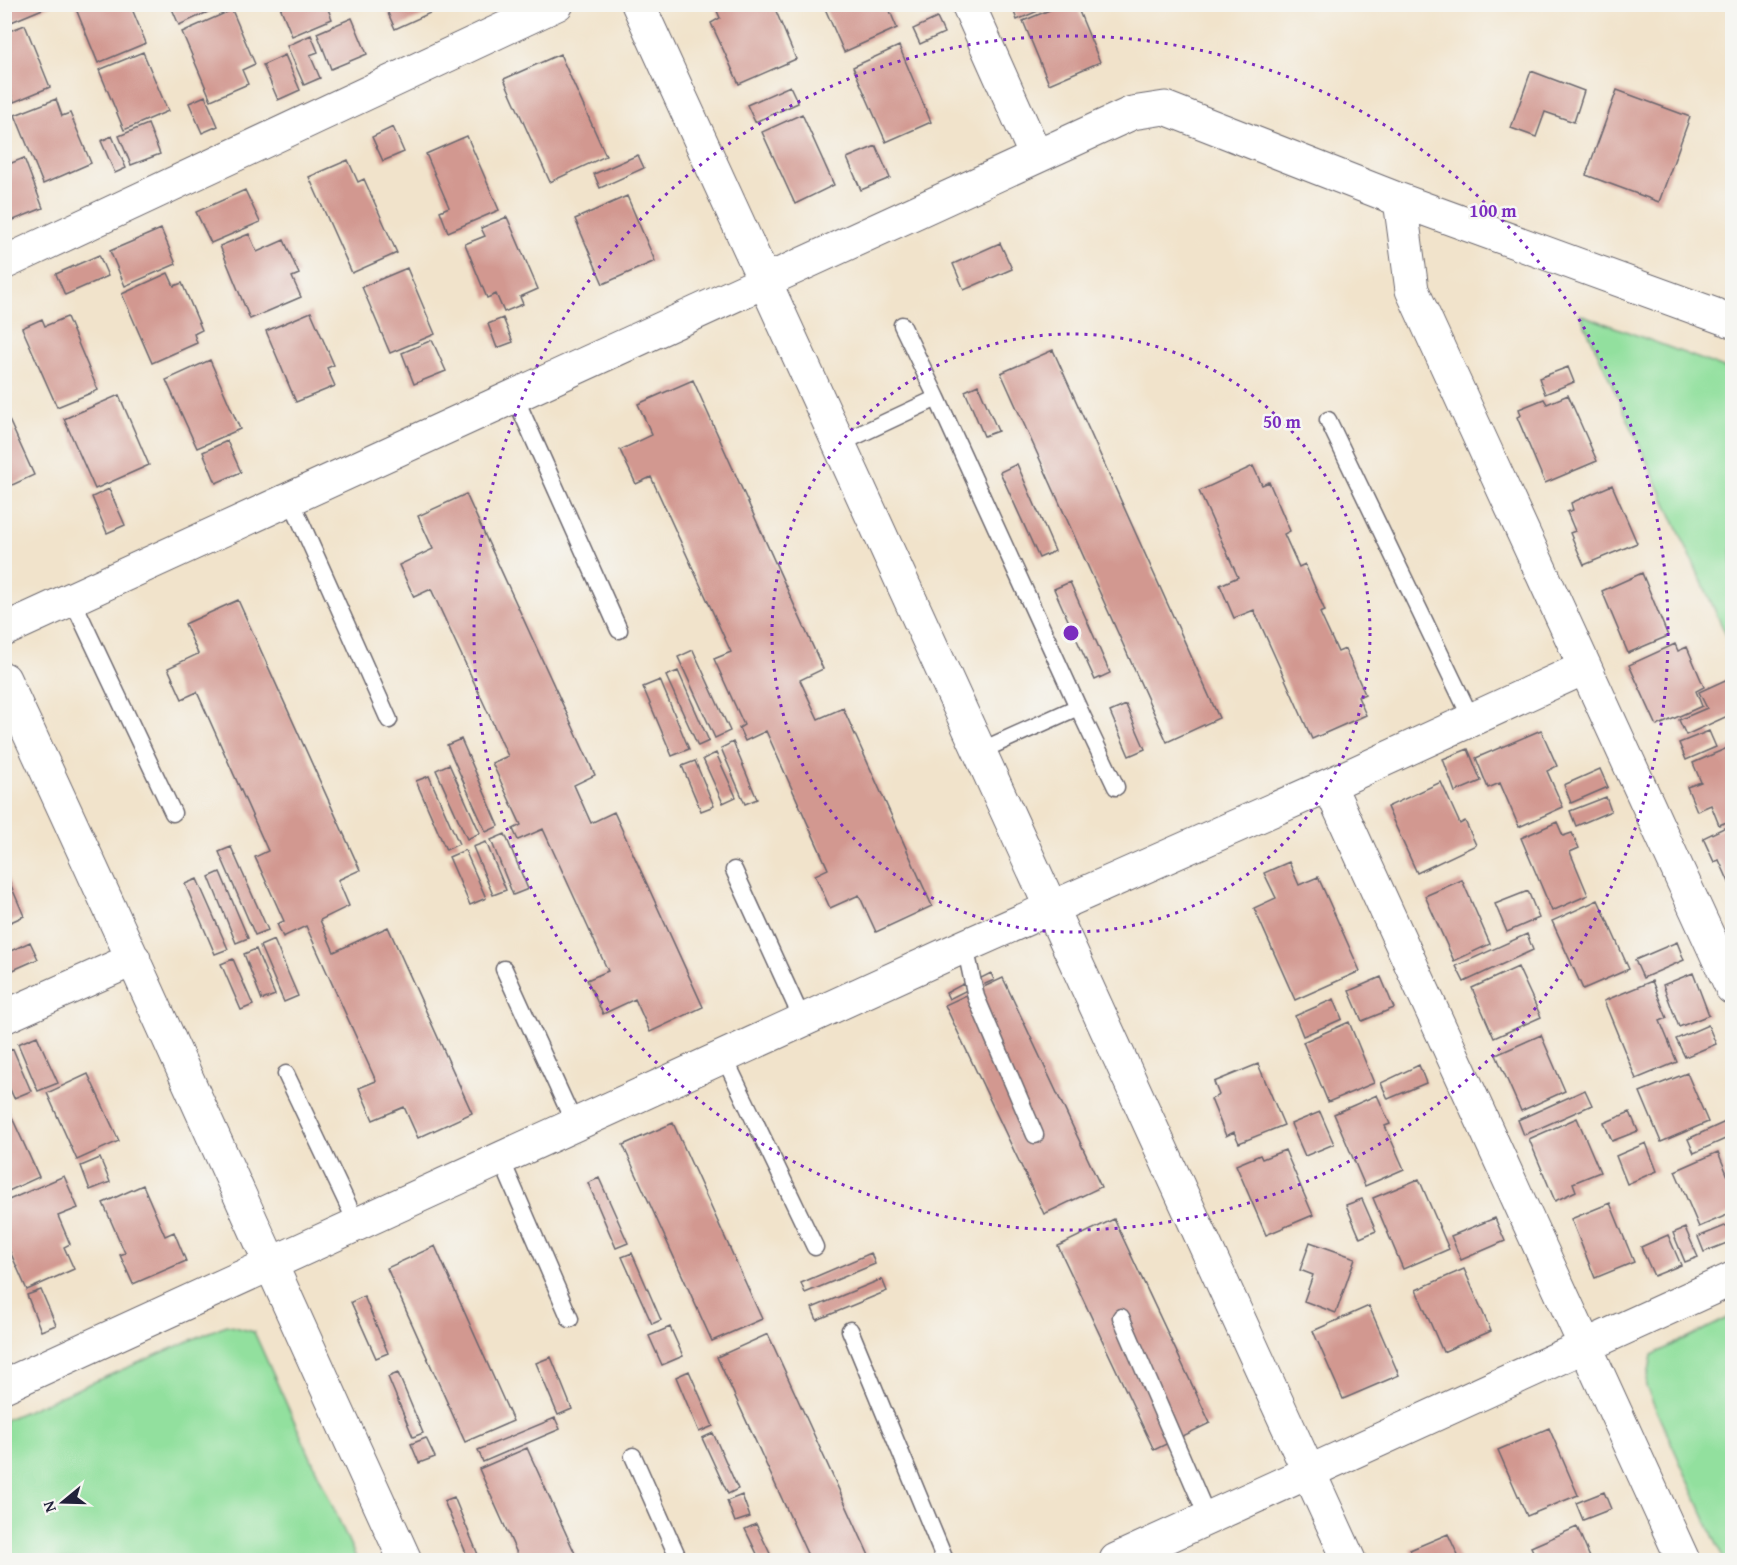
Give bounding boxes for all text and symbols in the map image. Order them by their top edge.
text: 100 m [1469,197,1517,224]
text: 50 m [1263,408,1302,435]
centre of rings [1061,623,1081,643]
north arrow [33,1472,93,1532]
text: N [36,1498,62,1516]

